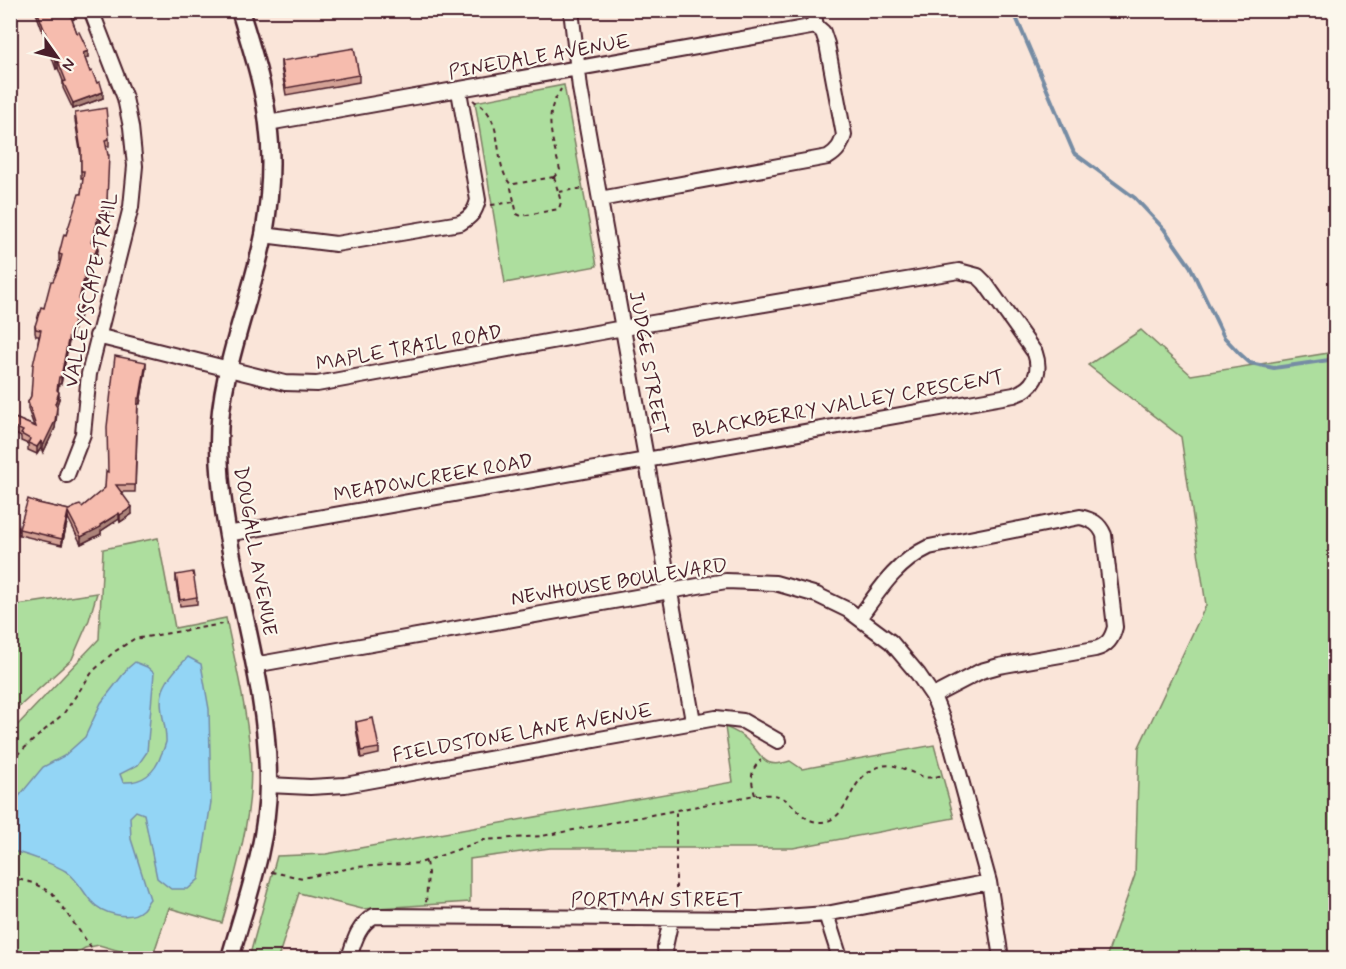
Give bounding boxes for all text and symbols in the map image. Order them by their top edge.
north arrow [27,27,87,87]
street label: PINEDALE AVENUE [446,28,632,87]
text: N [57,54,80,75]
street label: VALLEYSCAPE TRAIL [58,190,125,390]
street label: JUDGE STREET [622,289,674,438]
street label: MAPLE TRAIL ROAD [314,319,505,378]
street label: BLACKBERRY VALLEY CRESCENT [690,364,1006,445]
street label: MEADOWCREEK ROAD [331,448,535,509]
street label: DOUGALL AVENUE [226,464,283,638]
street label: NEWHOUSE BOULEVARD [509,552,730,613]
street label: FIELDSTONE LANE AVENUE [390,697,654,770]
street label: PORTMAN STREET [571,887,743,914]

